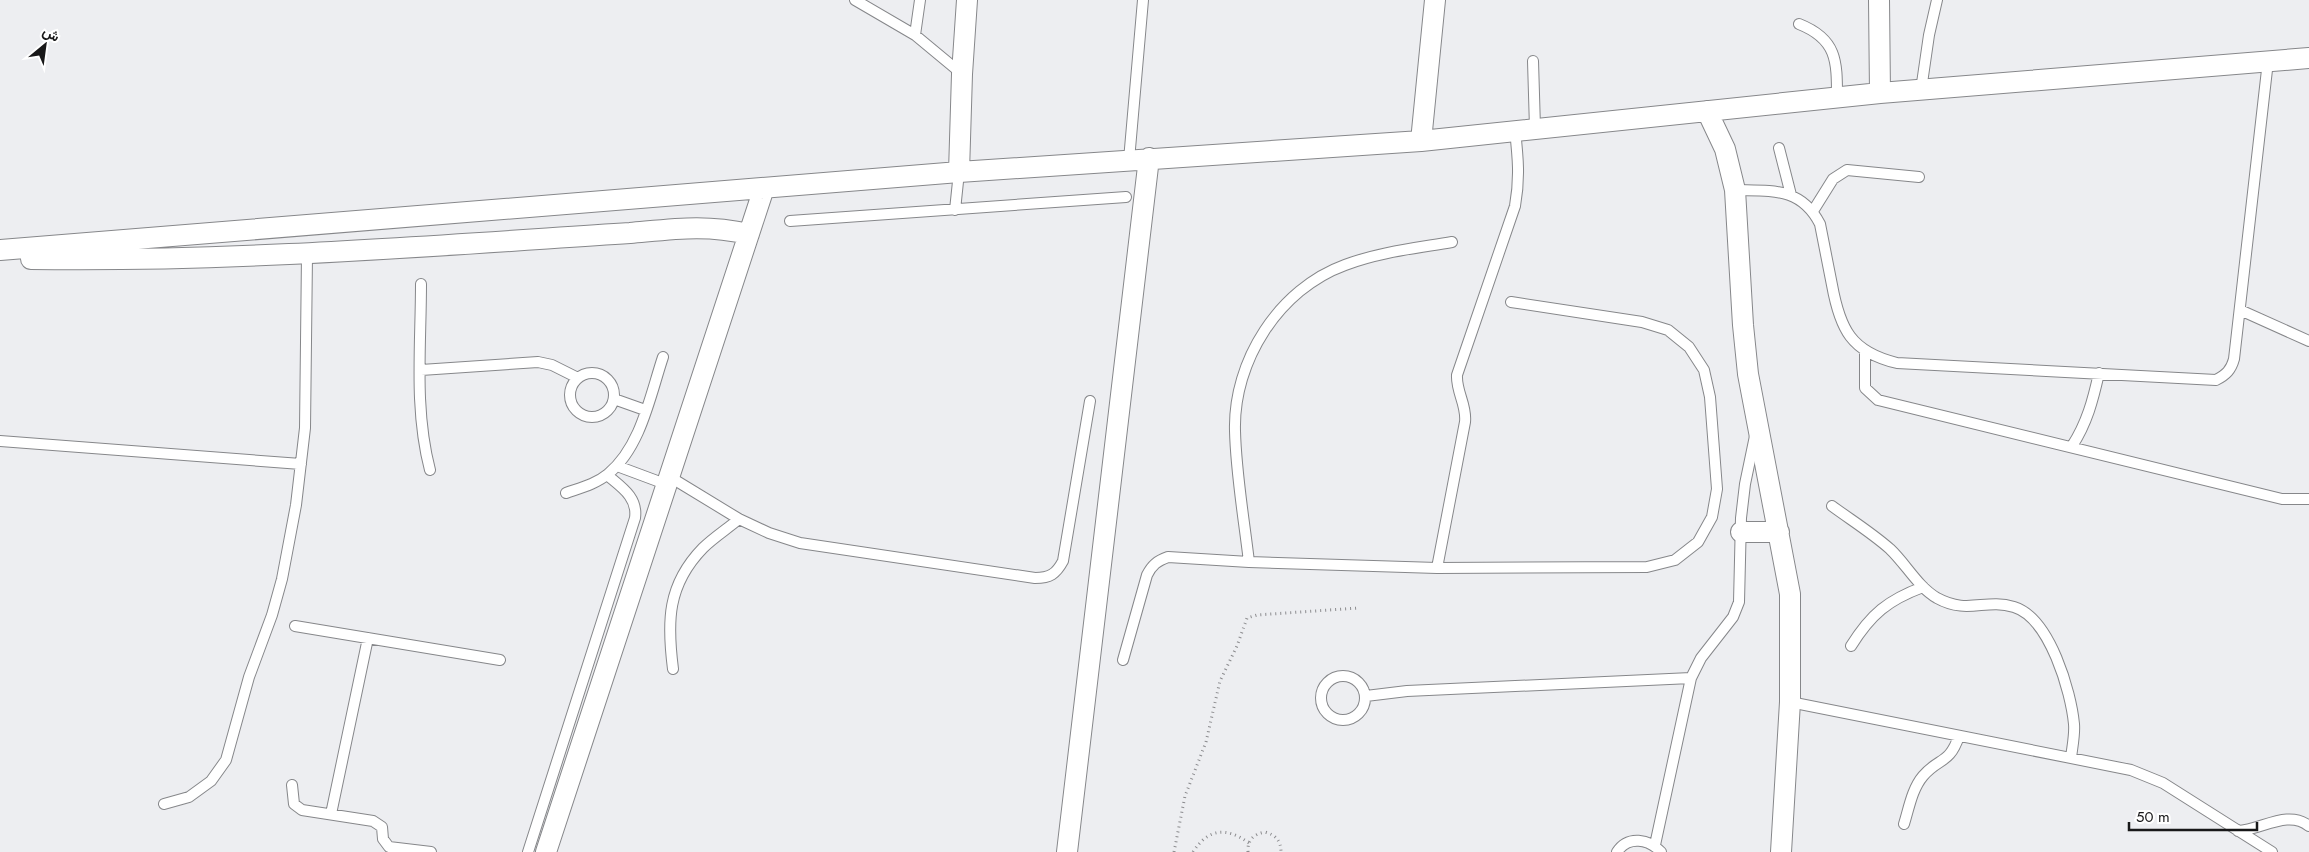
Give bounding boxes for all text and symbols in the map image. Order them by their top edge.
north arrow [20,20,70,70]
text: ش [39,21,64,47]
scale bar [2129,800,2256,832]
text: 50 m [2136,806,2170,828]

